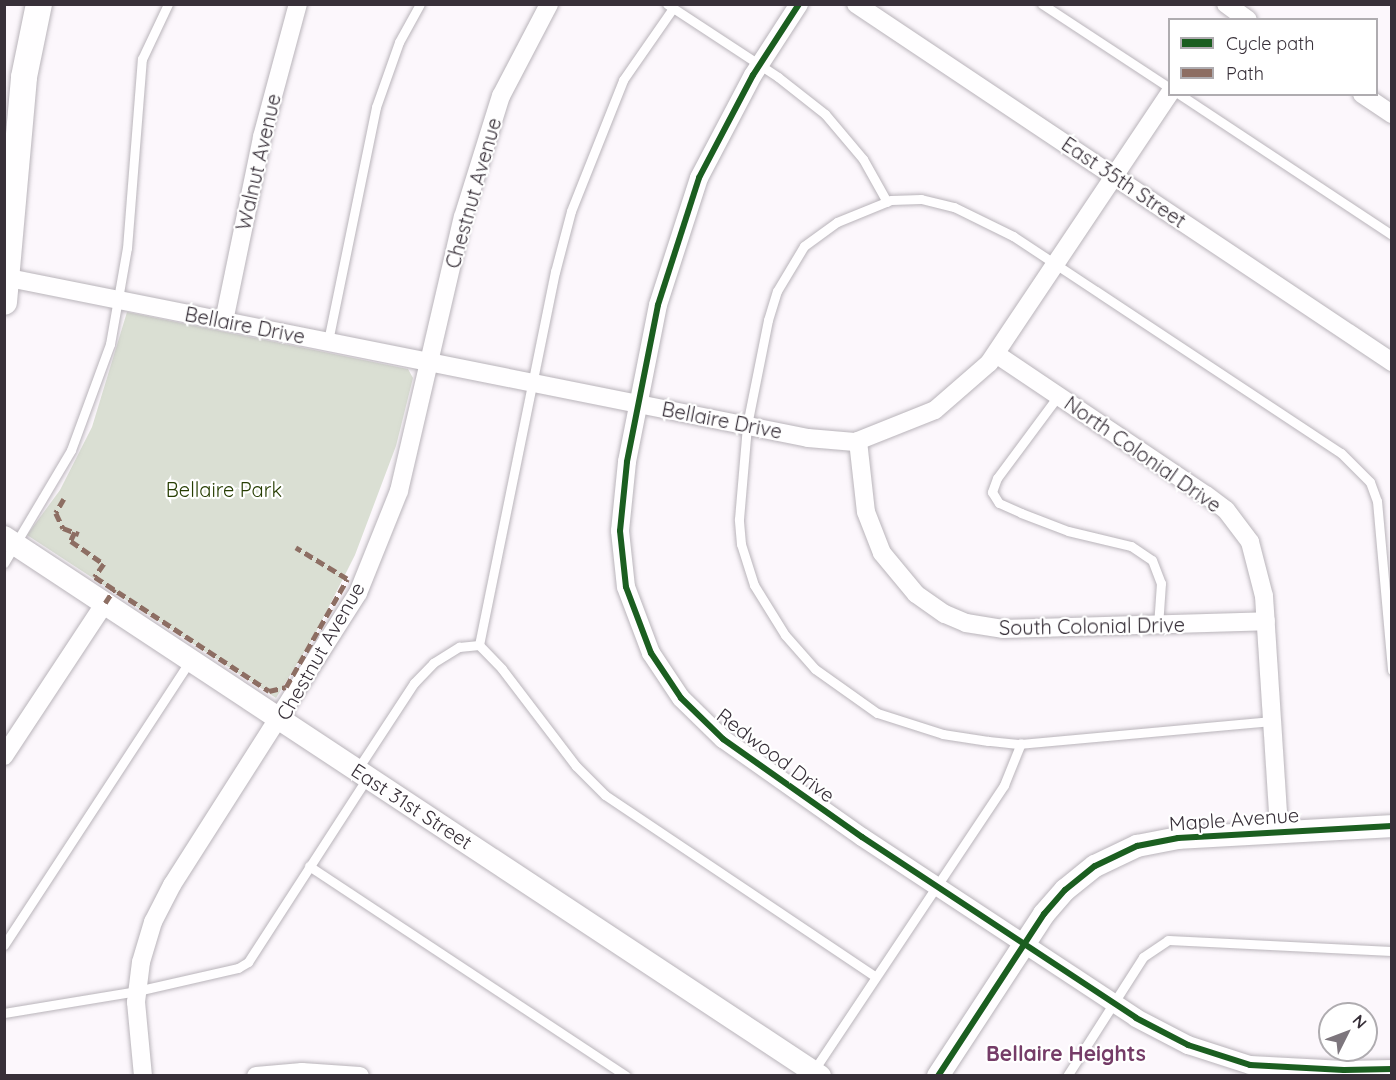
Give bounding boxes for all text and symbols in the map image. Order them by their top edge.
legend [1168,18,1378,96]
text: Cycle path [1226,32,1314,55]
text: Path [1226,62,1264,85]
street label: Walnut Avenue [231,91,285,233]
street label: Chestnut Avenue [440,115,506,271]
street label: East 35th Street [1057,132,1191,232]
street label: Bellaire Drive [183,302,307,348]
street label: North Colonial Drive [1060,391,1226,517]
street label: Bellaire Drive [660,397,784,443]
park label: Bellaire Park [166,477,282,501]
street label: Chestnut Avenue [271,578,369,724]
street label: South Colonial Drive [999,612,1185,640]
street label: Redwood Drive [712,703,840,807]
street label: East 31st Street [347,758,477,854]
street label: Maple Avenue [1168,802,1300,836]
north arrow [1318,1002,1378,1062]
text: N [1349,1010,1371,1032]
district label: Bellaire Heights [986,1040,1146,1066]

